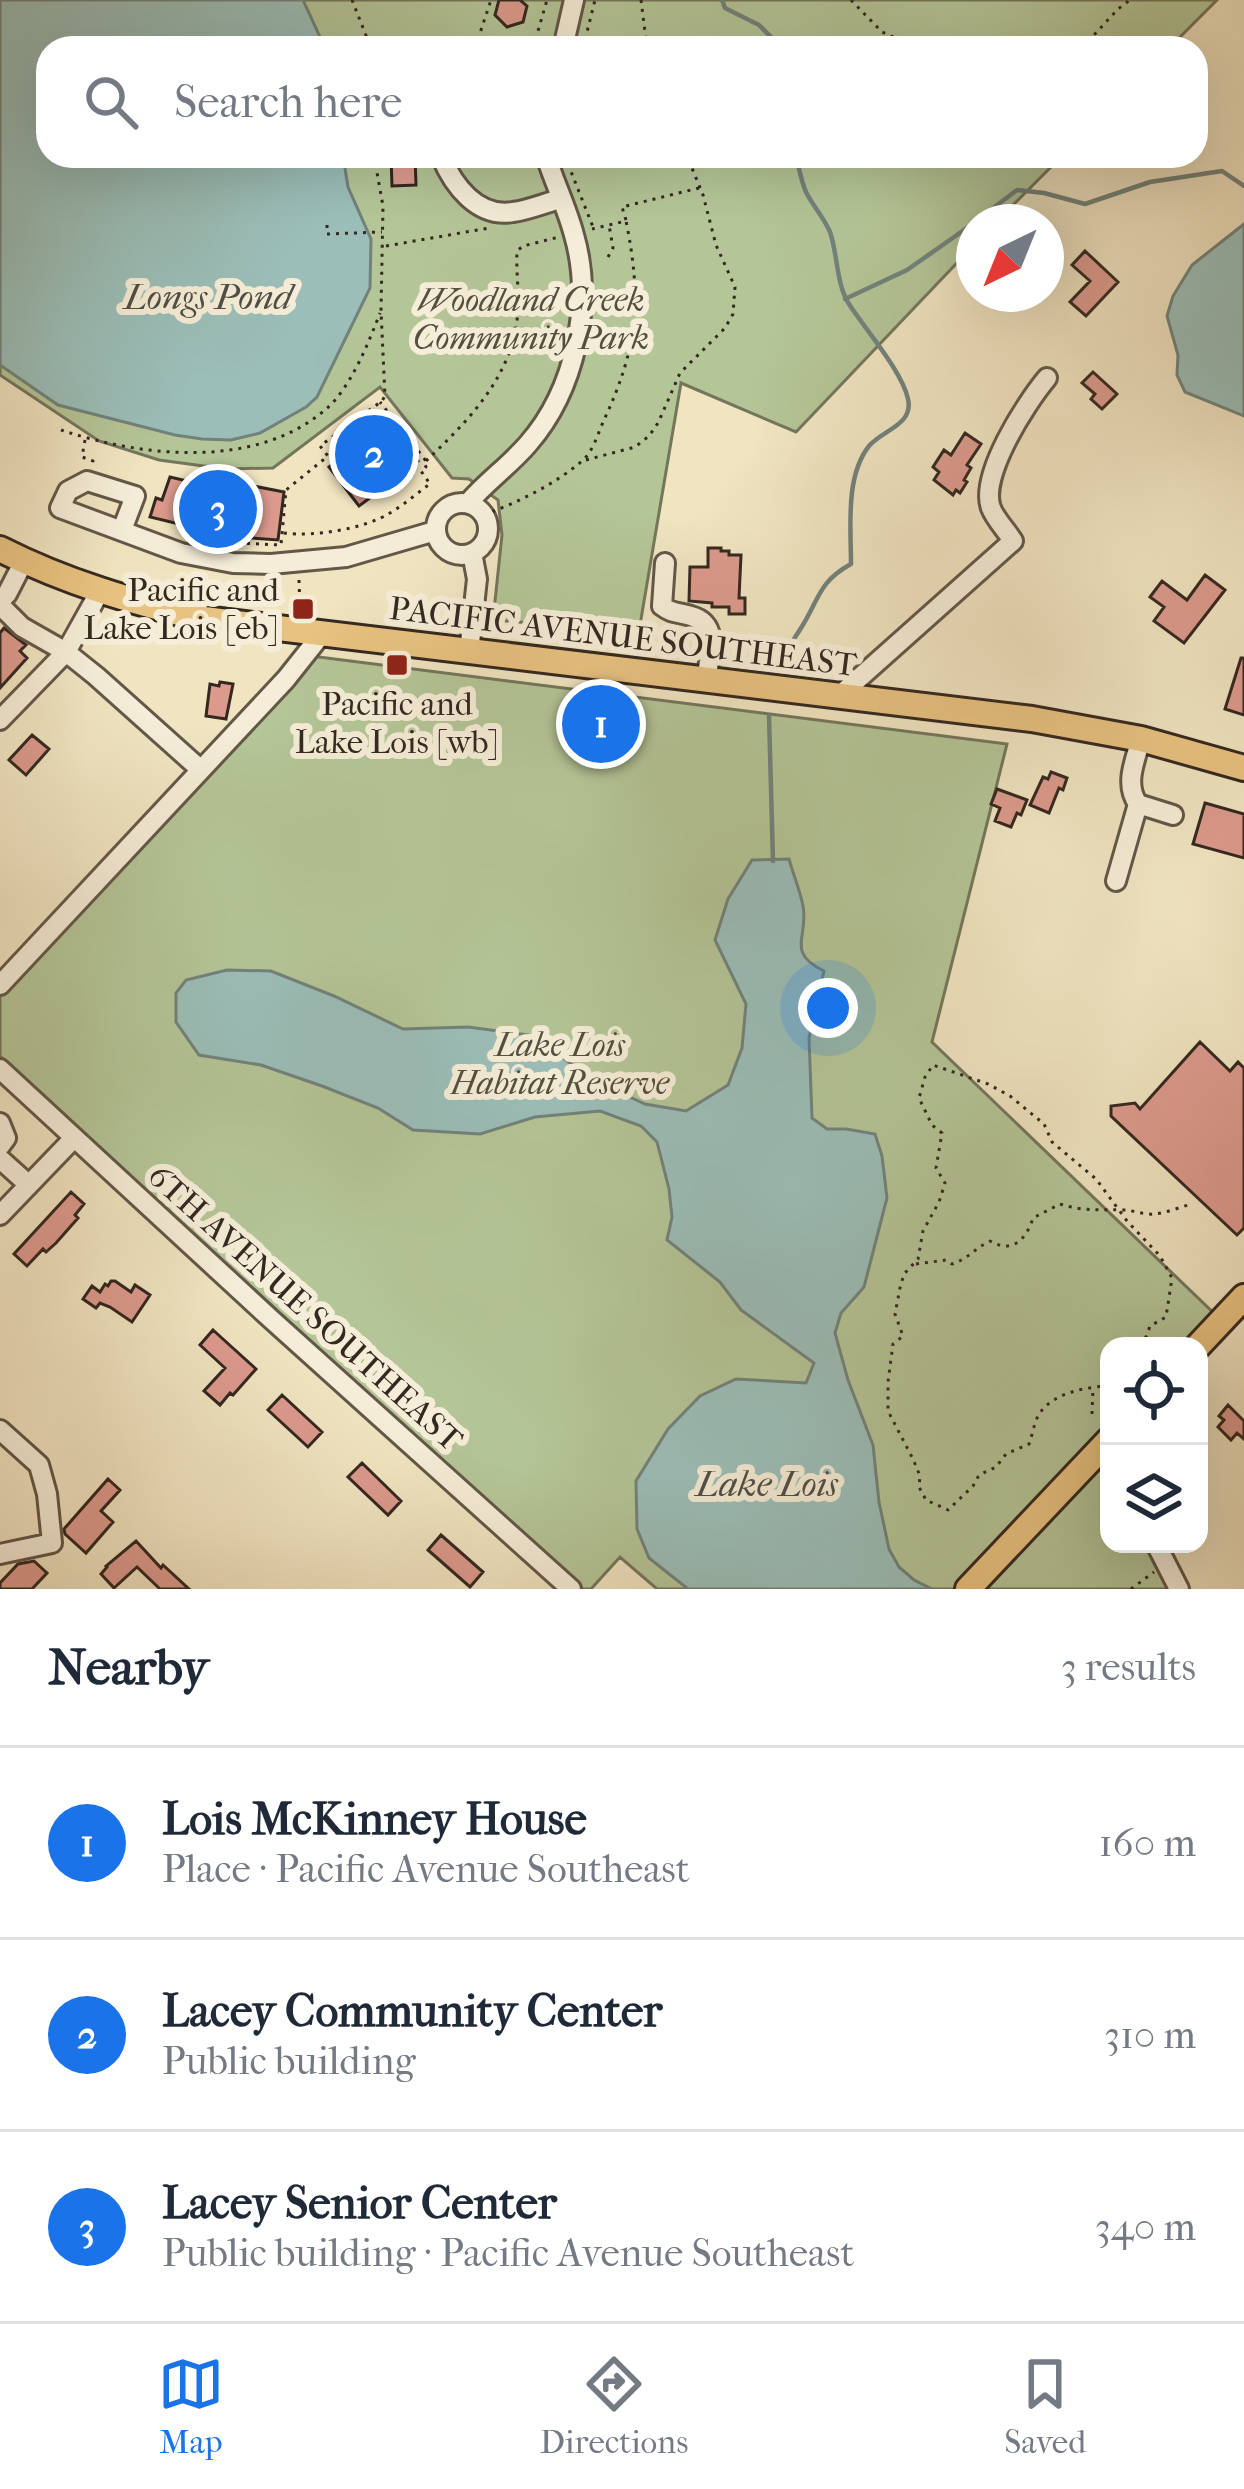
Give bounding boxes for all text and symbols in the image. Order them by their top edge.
search box [36,36,1208,168]
icon: search [78,69,144,135]
text: Search here [174,76,402,129]
north arrow [956,204,1064,312]
water label: Longs Pond [121,276,297,318]
park label: Woodland Creek Community Park [413,281,649,358]
pin: 2 [335,409,413,499]
pin: 3 [179,464,257,554]
place label: Pacific and Lake Lois [eb] [83,571,280,648]
street label: PACIFIC AVENUE SOUTHEAST [387,589,859,685]
marker: Pacific and Lake Lois [eb] [290,596,316,622]
marker: Pacific and Lake Lois [wb] [384,652,410,678]
pin: 1 [562,679,640,769]
place label: Pacific and Lake Lois [wb] [295,685,499,762]
your location [798,978,858,1038]
park label: Lake Lois Habitat Reserve [449,1026,671,1103]
street label: 6TH AVENUE SOUTHEAST [140,1156,471,1460]
map controls [1100,1337,1208,1553]
button: locate [1100,1337,1208,1445]
button: layers [1100,1445,1208,1553]
water label: Lake Lois [693,1463,839,1505]
text: Nearby [48,1637,209,1697]
text: 3 results [1061,1644,1196,1690]
text: Lois McKinney House [162,1793,587,1846]
text: 1 [80,1820,94,1866]
text: 160 m [1099,1820,1196,1866]
text: Place · Pacific Avenue Southeast [162,1846,690,1892]
text: Lacey Community Center [162,1985,663,2038]
text: 2 [77,2012,97,2058]
text: 310 m [1104,2012,1196,2058]
text: Public building [162,2038,416,2084]
text: Lacey Senior Center [162,2177,557,2230]
text: 3 [79,2204,95,2250]
text: 340 m [1095,2204,1196,2250]
text: Public building · Pacific Avenue Southeast [162,2230,854,2276]
tab: Map [158,2351,224,2462]
tab: Directions [540,2351,688,2462]
tab: Saved [1004,2351,1086,2462]

